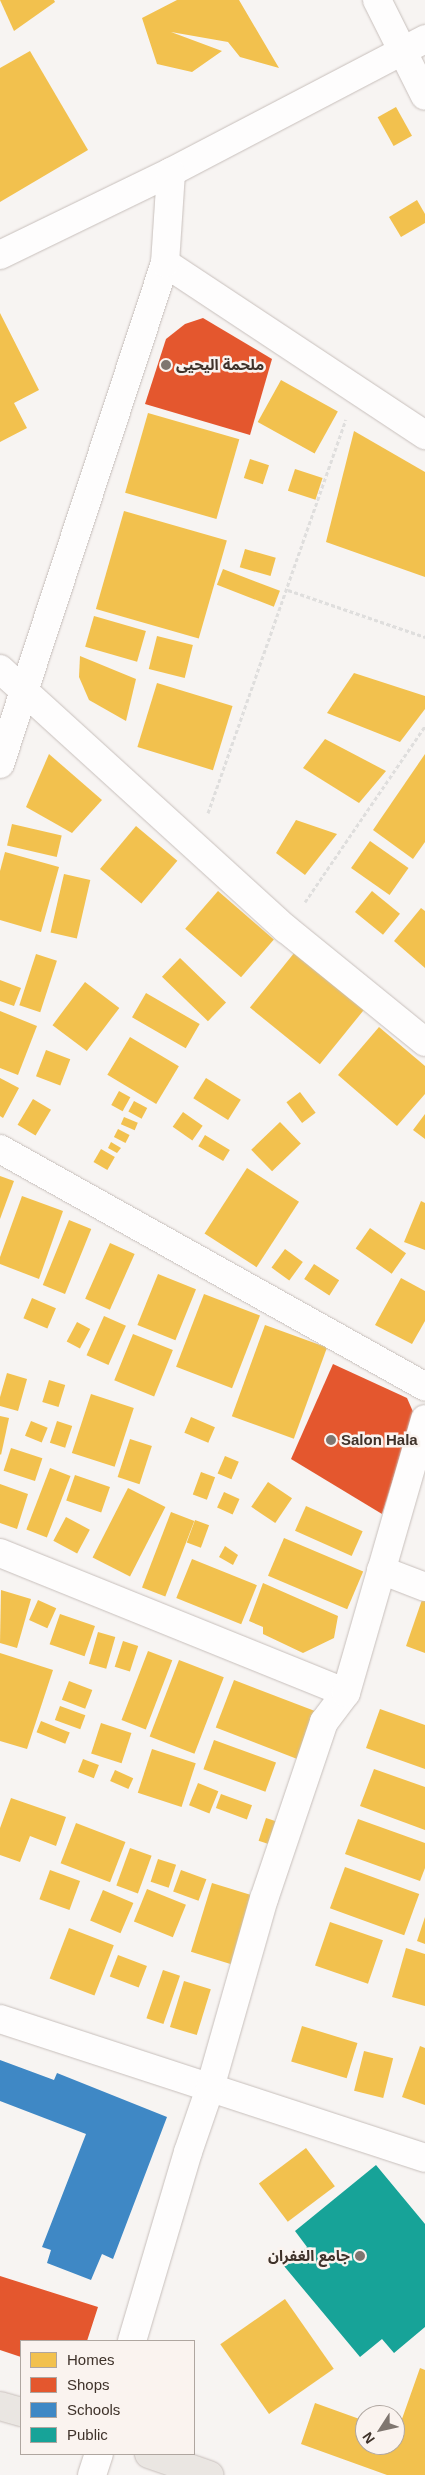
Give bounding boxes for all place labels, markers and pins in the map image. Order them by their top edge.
place label: ملحمة اليحيى [176,356,264,374]
marker: ملحمة اليحيى [160,359,172,371]
place label: Salon Hala [341,1431,418,1449]
marker: Salon Hala [325,1434,337,1446]
place label: جامع الغفران [268,2247,350,2265]
marker: جامع الغفران [354,2250,366,2262]

